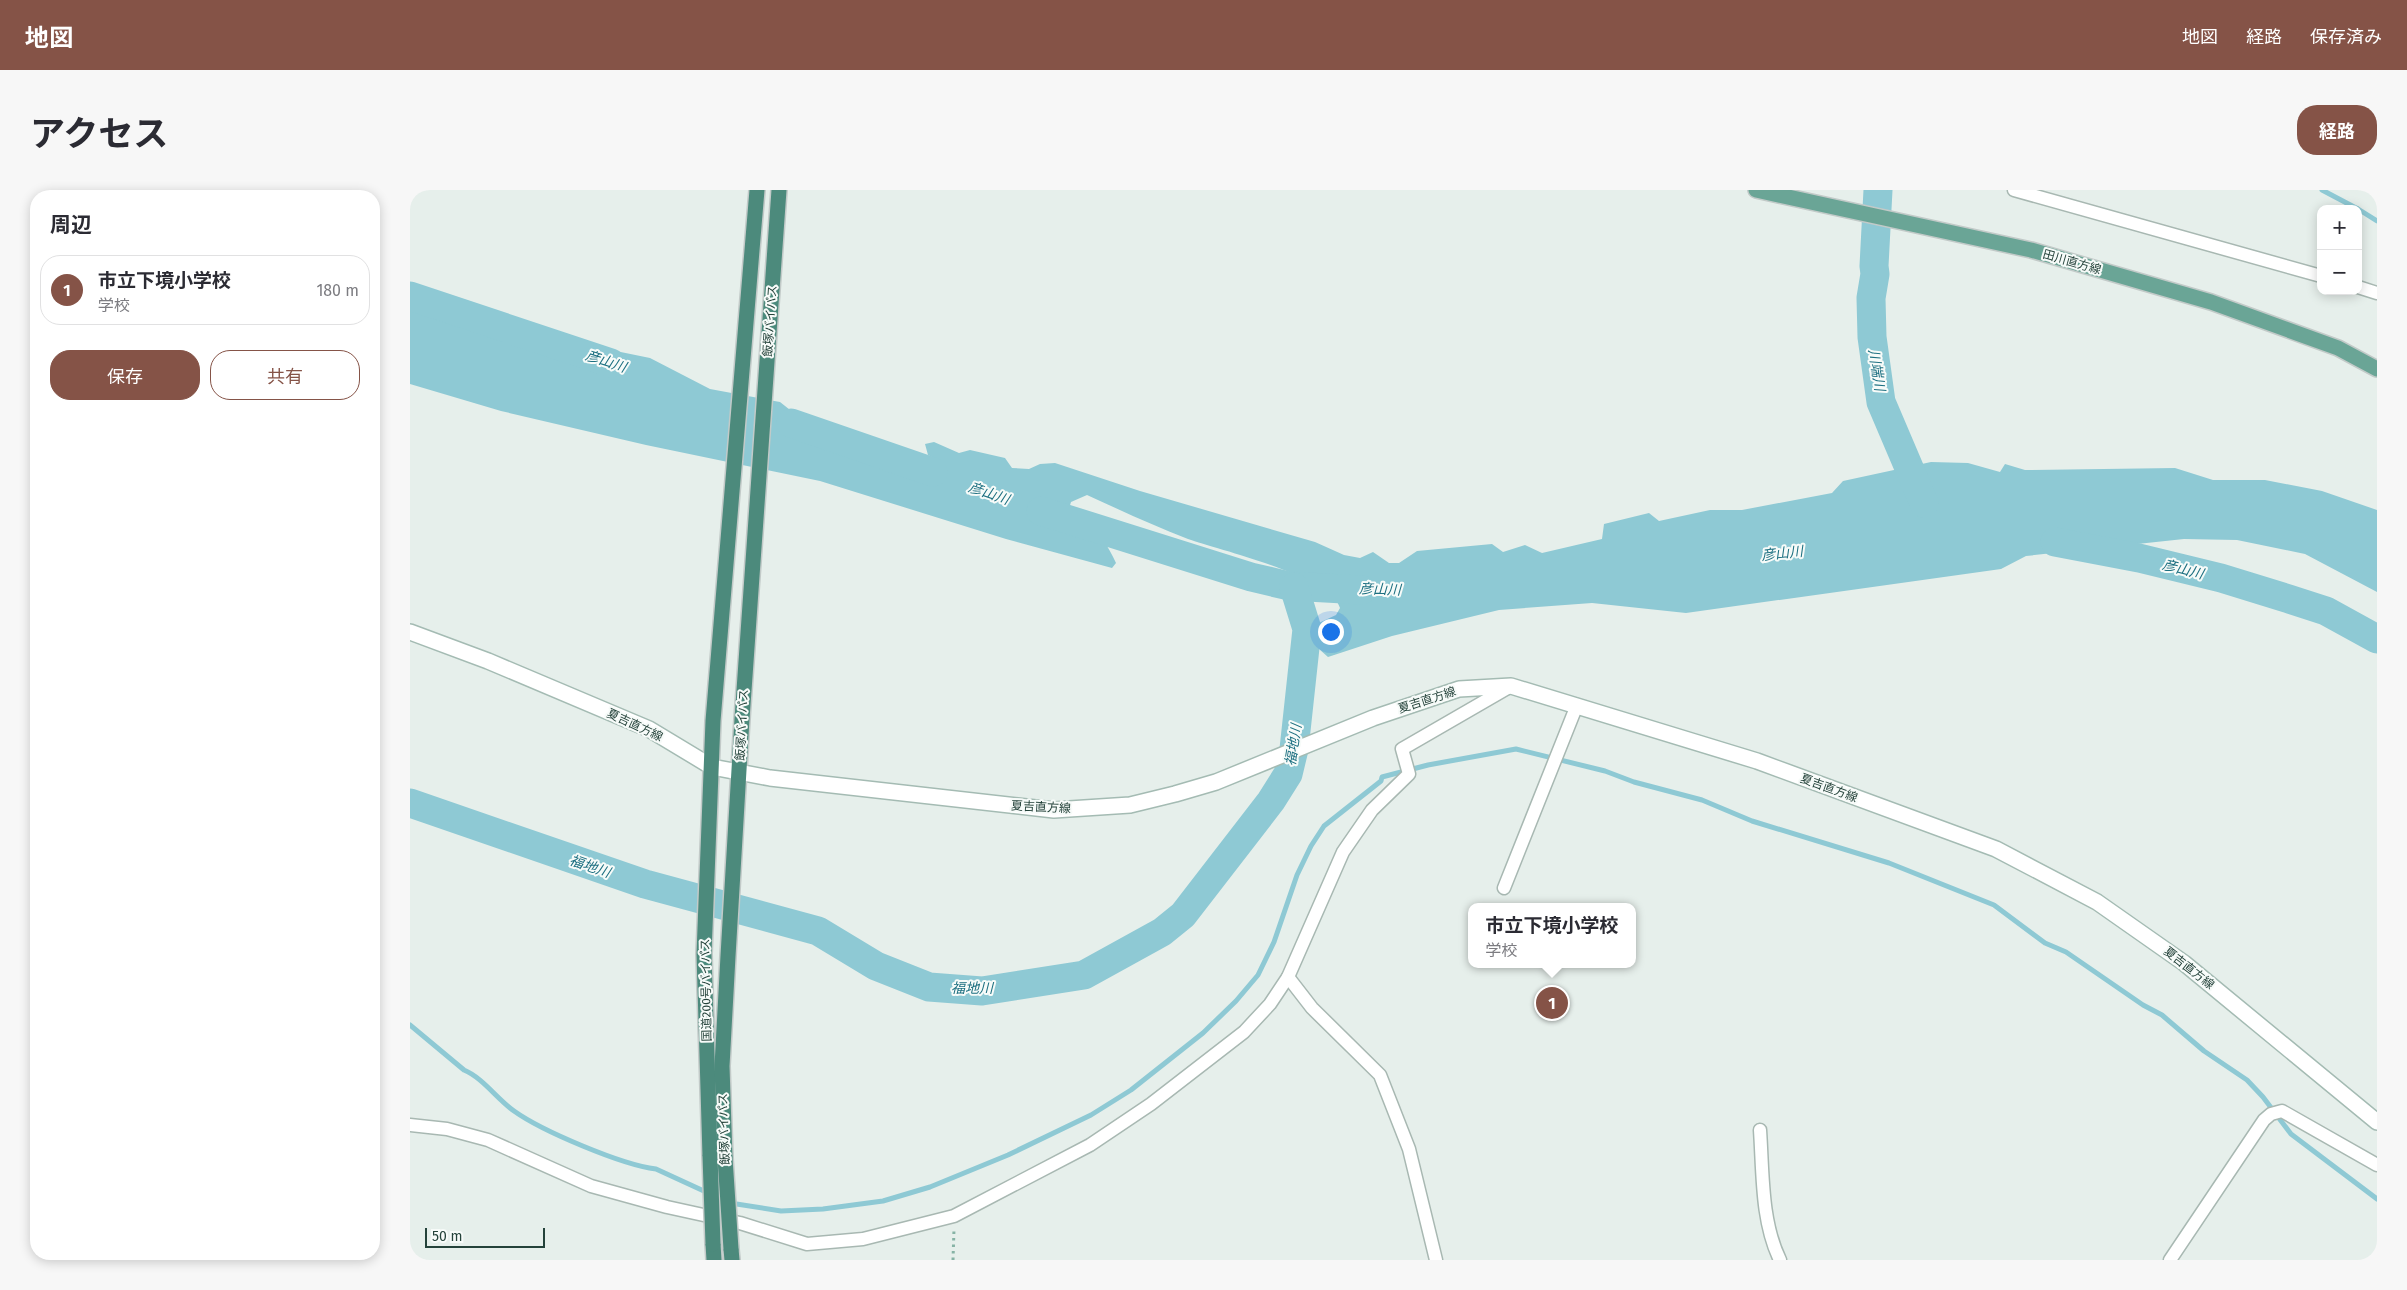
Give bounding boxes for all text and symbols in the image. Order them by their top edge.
text: 地図 [25,24,73,52]
text: 地図 [2182,26,2218,48]
text: 経路 [2246,26,2282,48]
text: 保存済み [2310,26,2382,48]
button: 経路 [2297,105,2377,155]
text: アクセス [30,113,168,155]
map controls [2317,205,2362,295]
button: + [2317,205,2362,250]
text: 周辺 [50,212,92,238]
street label: 田川直方線 [2041,247,2103,277]
button: − [2317,250,2362,295]
text: 市立下境小学校 [98,269,231,292]
text: 1 [63,281,71,300]
text: 180 m [316,281,359,300]
street label: 飯塚バイパス [761,285,779,357]
text: 学校 [98,296,130,315]
water label: 彦山川 [583,347,630,377]
water label: 川端川 [1865,348,1888,394]
button: 保存 [50,350,200,400]
button: 共有 [210,350,360,400]
water label: 彦山川 [966,479,1013,509]
water label: 彦山川 [1760,543,1806,564]
water label: 彦山川 [2160,556,2207,583]
water label: 彦山川 [1359,580,1403,599]
your location [1318,619,1344,645]
street label: 夏吉直方線 [1396,684,1458,716]
street label: 飯塚バイパス [733,689,751,761]
street label: 夏吉直方線 [605,706,665,744]
water label: 福地川 [1282,721,1305,767]
street label: 夏吉直方線 [1798,771,1860,805]
street label: 夏吉直方線 [1011,798,1071,816]
water label: 福地川 [567,852,614,882]
popup [1468,903,1636,968]
text: 市立下境小学校 [1485,914,1619,937]
street label: 国道200号バイパス [698,938,714,1042]
text: 学校 [1485,941,1518,960]
street label: 夏吉直方線 [2161,944,2217,992]
water label: 福地川 [951,980,995,997]
pin: 1 [1536,984,1568,1022]
street label: 飯塚バイパス [716,1093,732,1165]
scale bar [425,1225,545,1248]
text: 50 m [432,1228,463,1245]

